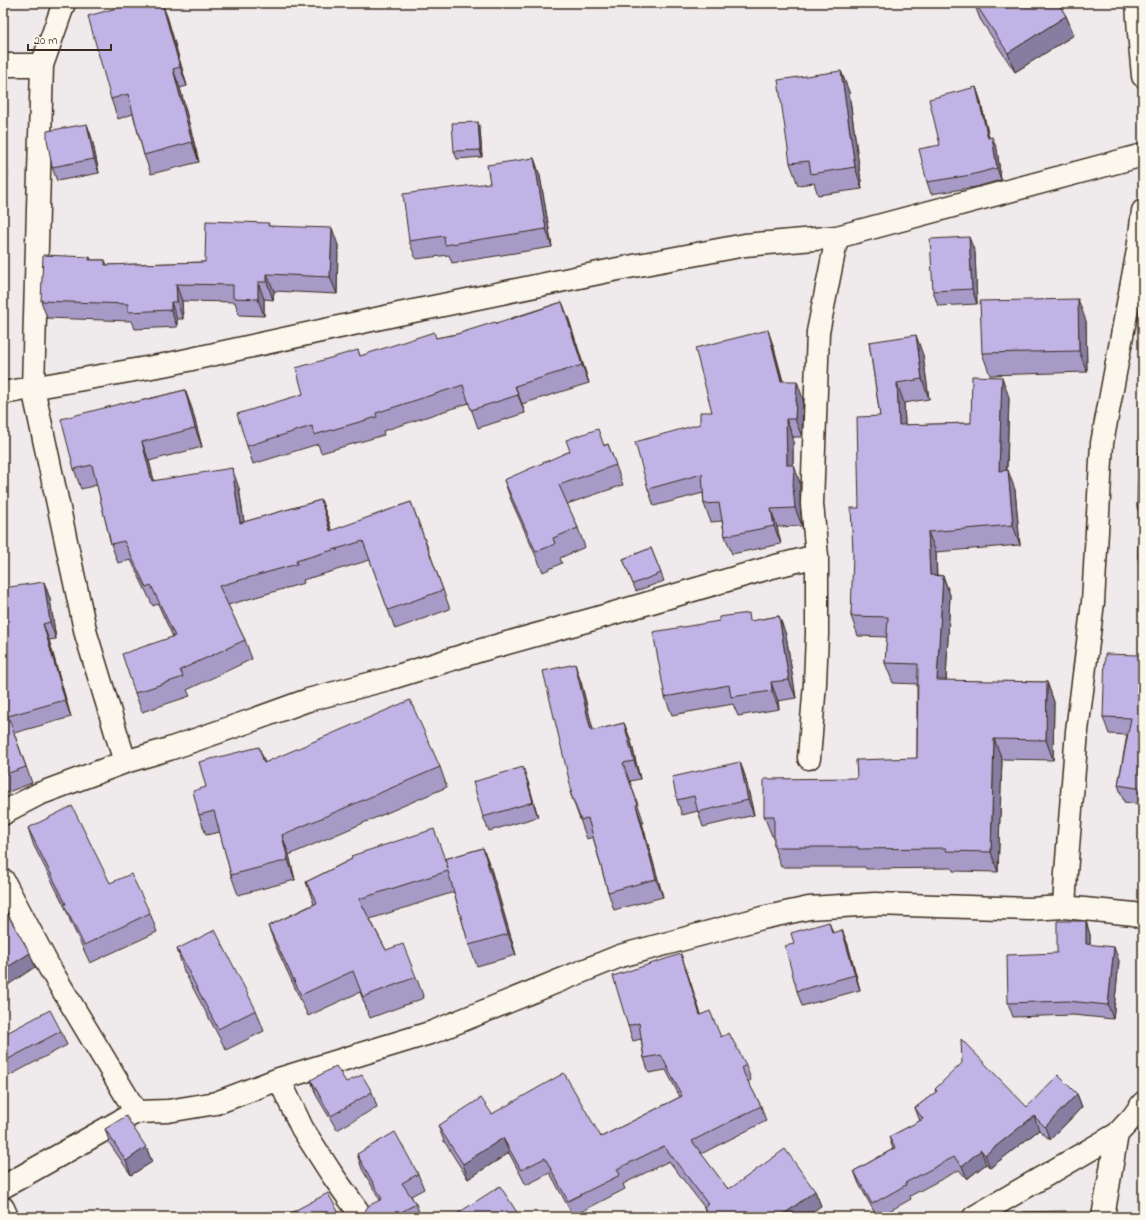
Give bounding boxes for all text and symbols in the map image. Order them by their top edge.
scale bar [28,26,111,52]
text: 20 m [34,32,57,50]

